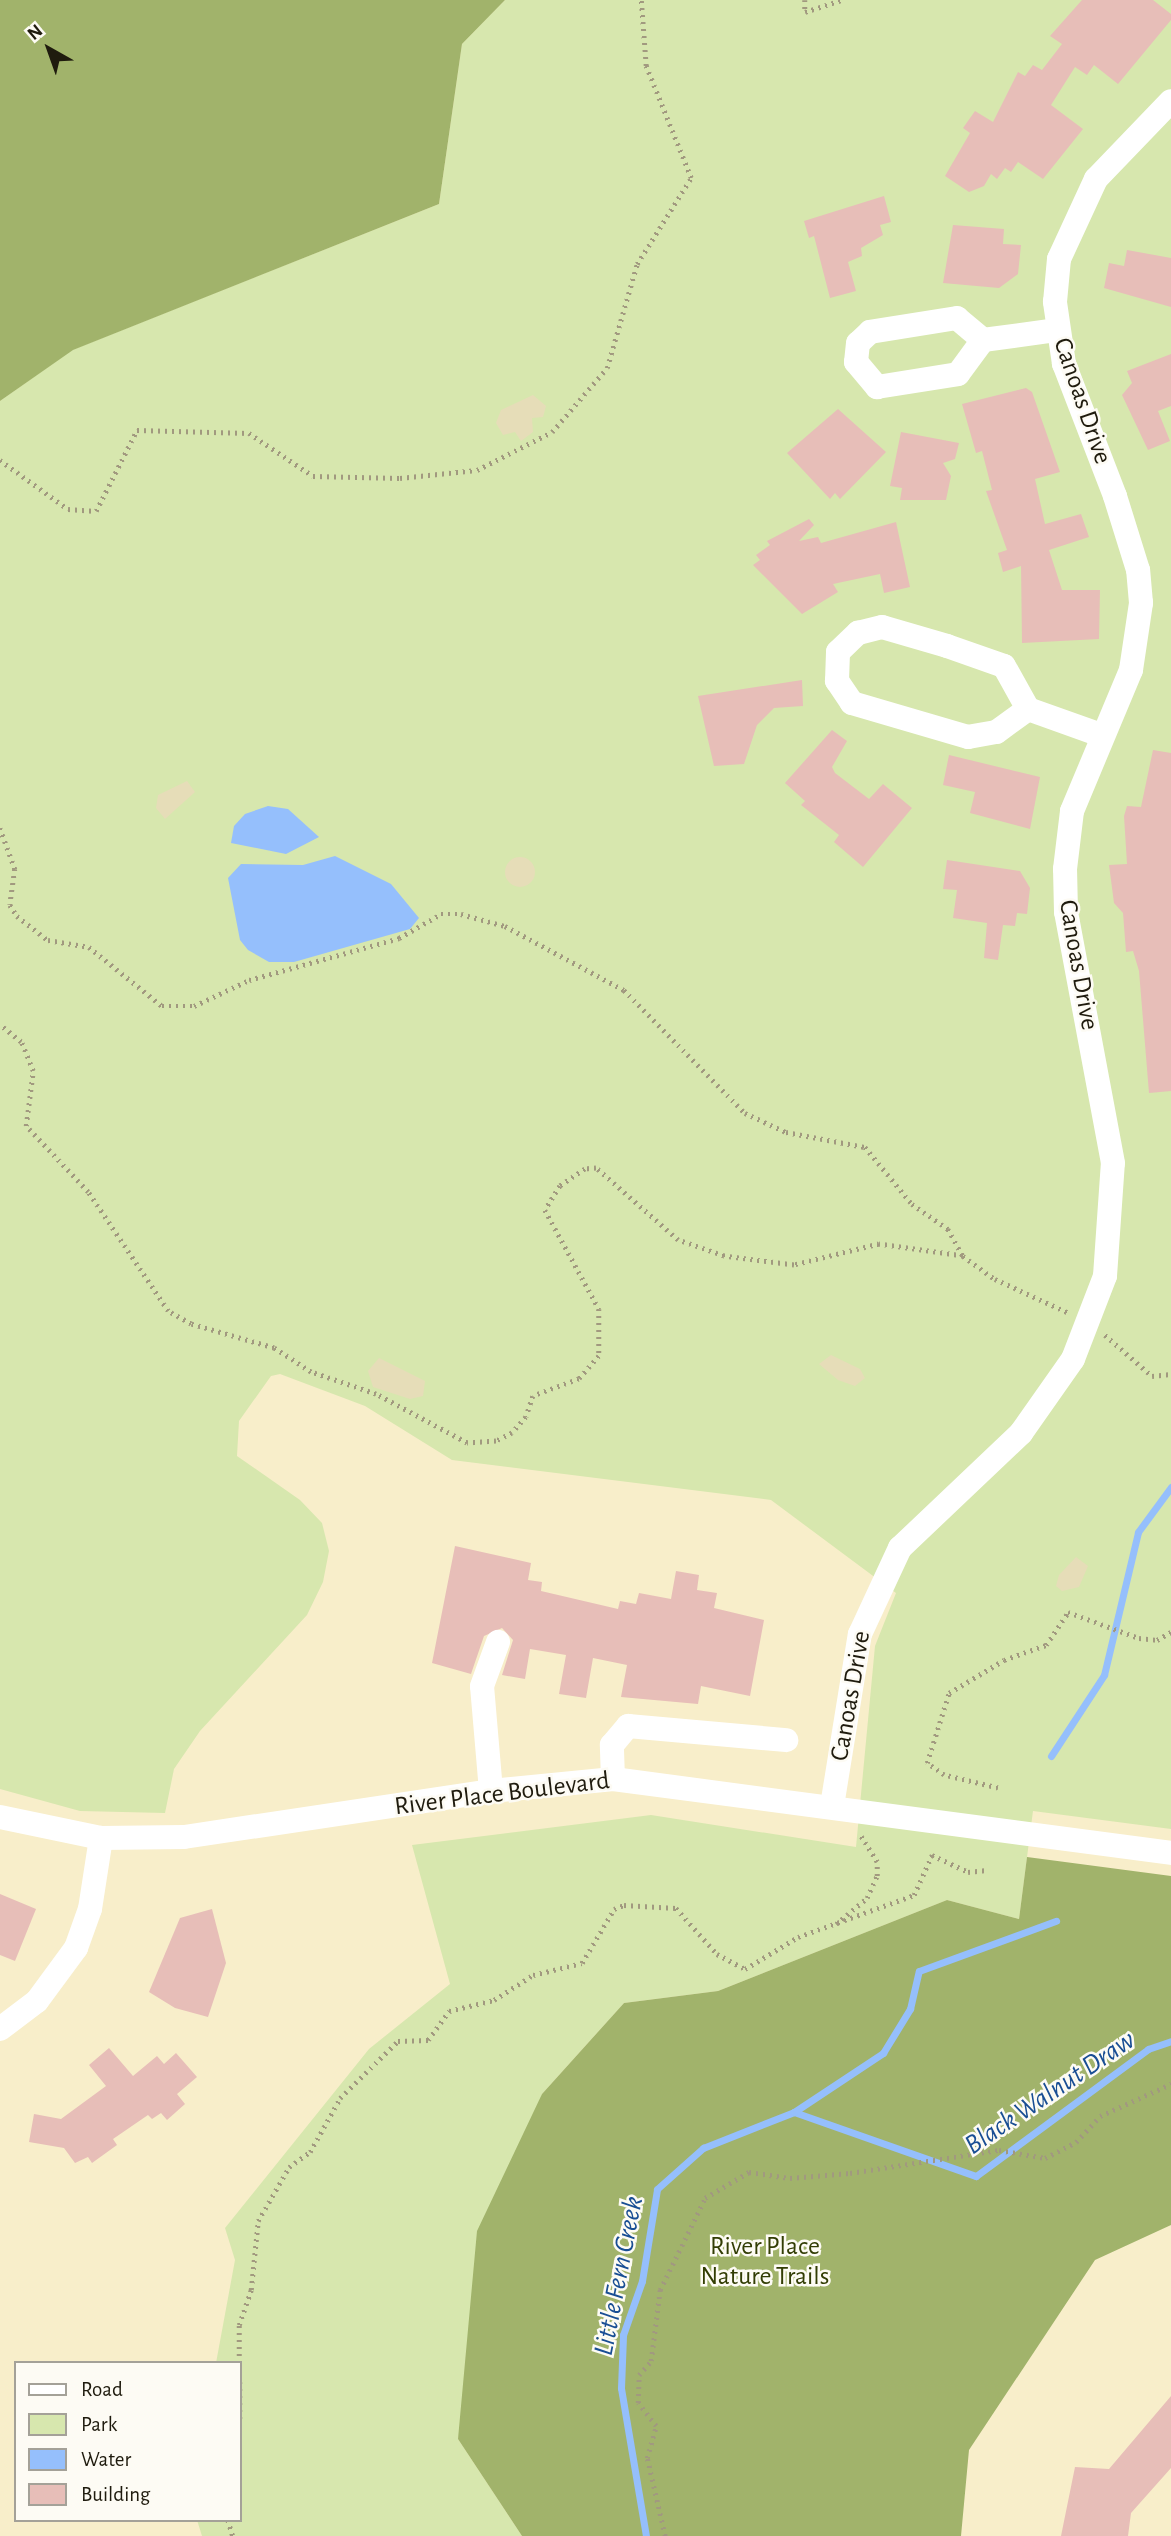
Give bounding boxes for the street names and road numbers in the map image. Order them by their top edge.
street label: Canoas Drive [1046,334,1118,468]
street label: Canoas Drive [1051,898,1105,1032]
street label: Canoas Drive [824,1629,878,1763]
street label: River Place Boulevard [393,1765,611,1823]

